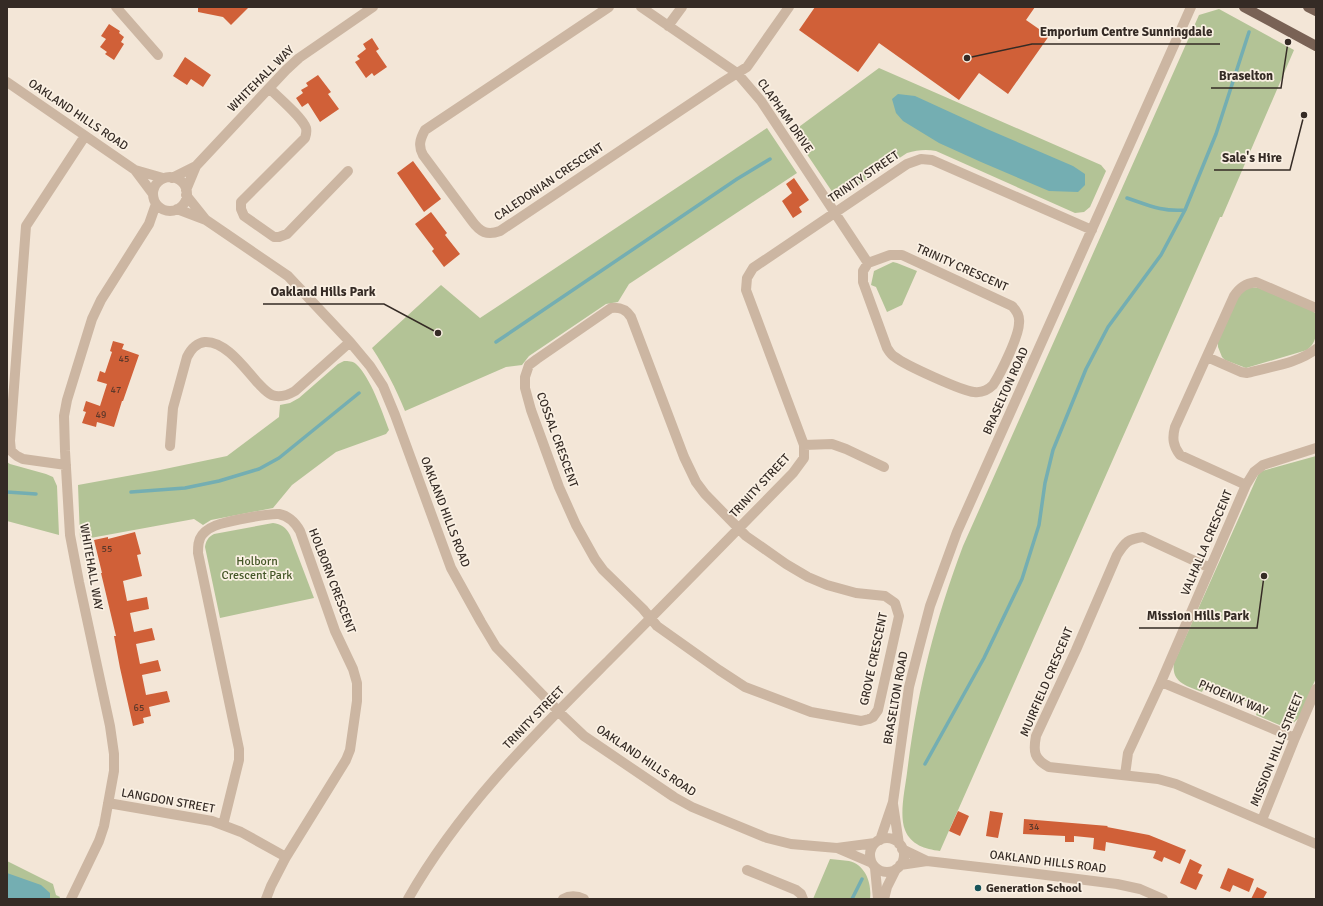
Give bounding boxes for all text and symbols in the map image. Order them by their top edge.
callout: Emporium Centre Sunningdale [1032,19,1220,44]
text: Emporium Centre Sunningdale [1040,24,1213,40]
street label: WHITEHALL WAY [225,43,297,115]
callout: Braselton [1211,63,1281,88]
text: Braselton [1219,68,1273,84]
street label: OAKLAND HILLS ROAD [25,76,131,154]
street label: CLAPHAM DRIVE [754,76,816,156]
street label: CALEDONIAN CRESCENT [491,140,607,224]
callout: Sale's Hire [1214,145,1290,170]
street label: TRINITY STREET [826,148,902,206]
text: Sale's Hire [1222,150,1283,166]
street label: TRINITY CRESCENT [914,241,1010,295]
callout: Oakland Hills Park [263,279,384,304]
text: Oakland Hills Park [270,284,376,300]
street label: BRASELTON ROAD [980,345,1032,437]
house number: 45 [119,353,129,365]
house number: 47 [111,384,121,396]
street label: COSSAL CRESCENT [533,390,581,490]
house number: 49 [96,409,106,421]
street label: TRINITY STREET [727,451,793,521]
street label: OAKLAND HILLS ROAD [417,455,473,570]
street label: VALHALLA CRESCENT [1178,488,1236,598]
street label: WHITEHALL WAY [76,523,106,611]
street label: HOLBORN CRESCENT [305,526,359,636]
house number: 55 [102,543,112,555]
park label: Holborn Crescent Park [222,554,292,583]
callout: Mission Hills Park [1139,603,1257,628]
text: Mission Hills Park [1147,608,1249,624]
street label: GROVE CRESCENT [857,611,891,707]
street label: MUIRFIELD CRESCENT [1017,625,1077,739]
street label: BRASELTON ROAD [880,650,912,746]
street label: PHOENIX WAY [1196,677,1270,719]
street label: TRINITY STREET [500,683,568,753]
street label: MISSION HILLS STREET [1247,691,1307,809]
house number: 65 [134,702,144,714]
street label: OAKLAND HILLS ROAD [593,722,699,800]
street label: LANGDON STREET [120,785,216,817]
house number: 34 [1029,821,1040,833]
street label: OAKLAND HILLS ROAD [989,847,1107,877]
place label: Generation School [986,881,1082,896]
marker: Generation School [973,883,983,893]

